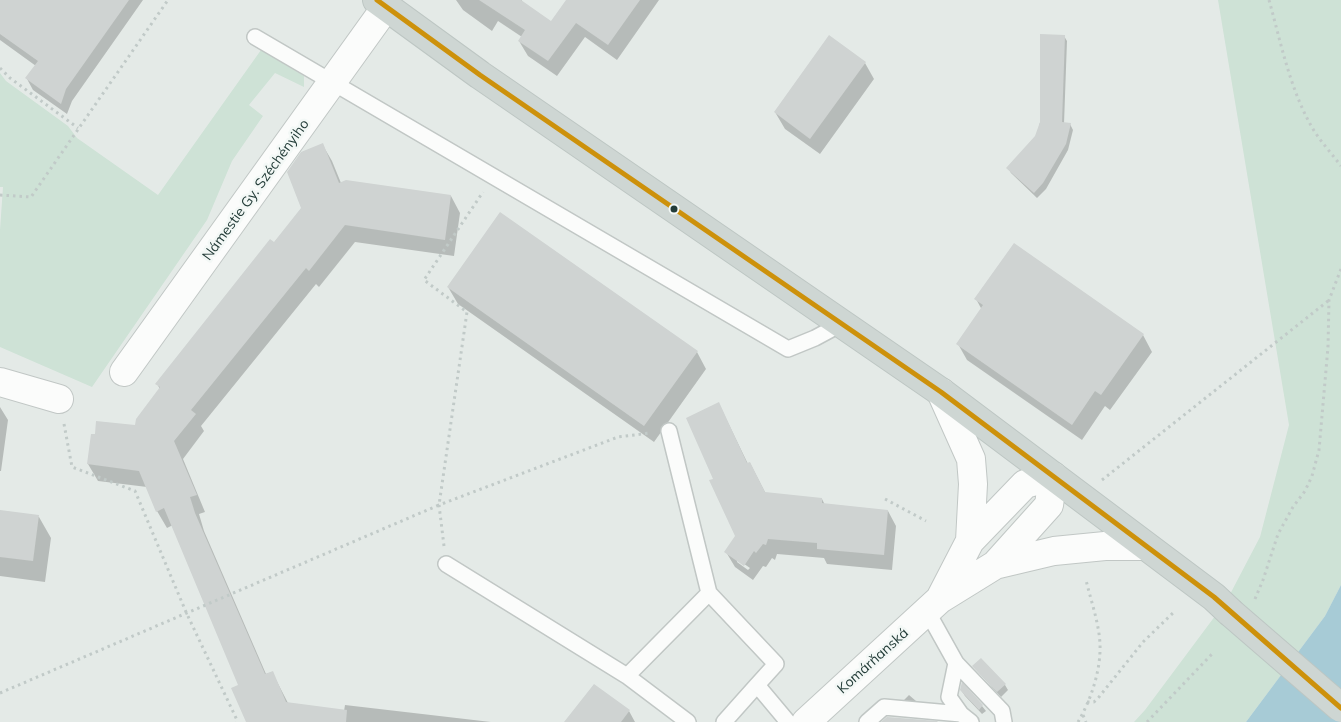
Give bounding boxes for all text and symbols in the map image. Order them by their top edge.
street label: Námestie Gy. Széchényiho [199,116,313,264]
unlabelled marker [669,204,679,214]
street label: Komárňanská [834,625,912,697]

